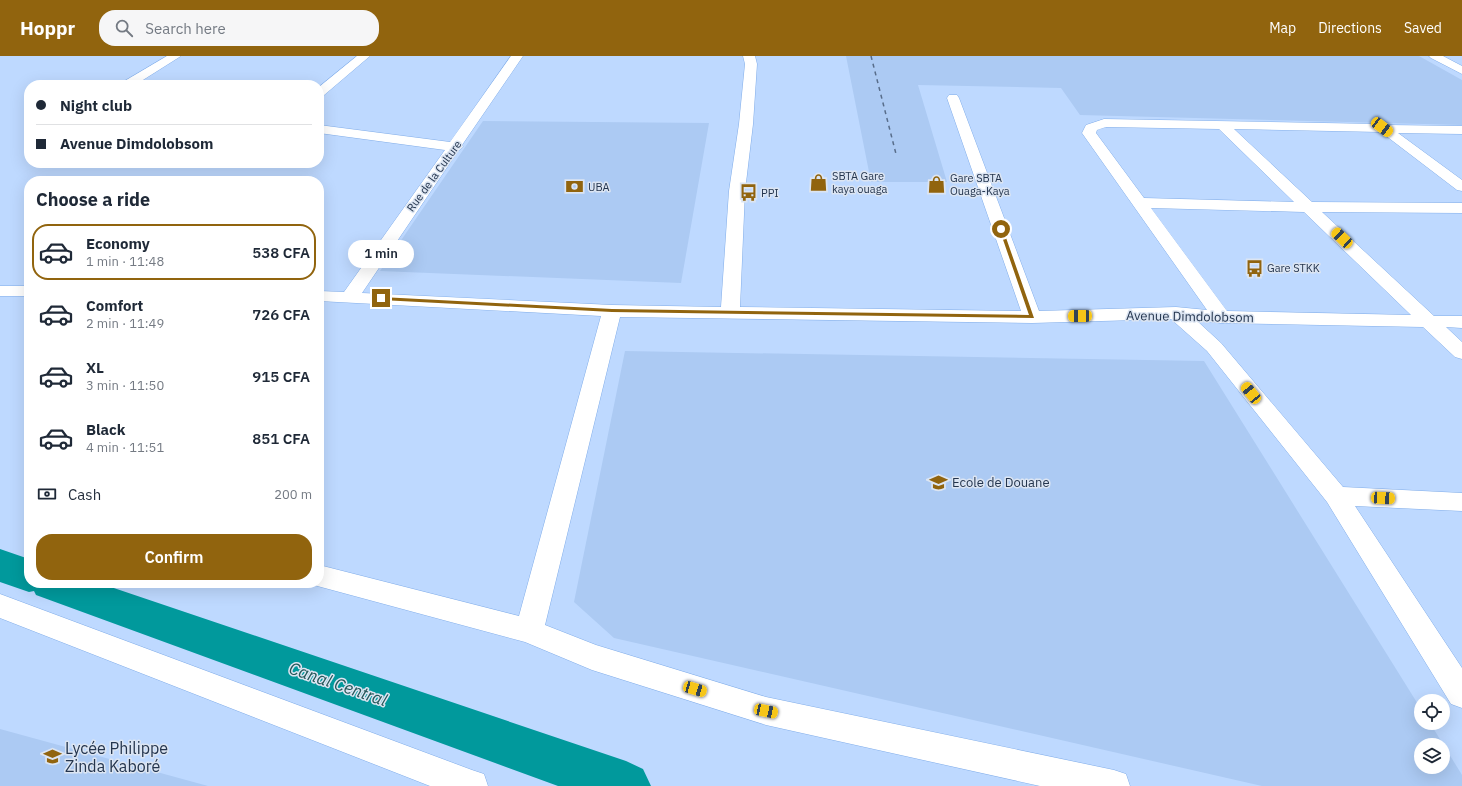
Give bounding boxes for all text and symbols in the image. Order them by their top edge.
search box [99,10,379,46]
text: Hoppr [20,16,75,40]
icon: search [113,17,135,39]
text: Search here [145,19,226,38]
text: Map [1269,19,1296,37]
text: Directions [1318,19,1382,37]
text: Saved [1404,19,1442,37]
text: Night club [60,96,132,115]
car [1369,115,1395,139]
text: Avenue Dimdolobsom [60,134,213,153]
street label: Rue de la Culture [403,138,465,214]
place label: SBTA Gare kaya ouaga [832,169,887,196]
place label: Gare SBTA Ouaga-Kaya [950,171,1010,198]
shop icon: SBTA Gare kaya ouaga [809,172,829,192]
shop icon: Gare SBTA Ouaga-Kaya [927,174,947,194]
bank icon: UBA [565,177,585,197]
place label: UBA [588,180,610,194]
bus stop icon: PPI [738,183,758,203]
place label: PPI [761,186,779,200]
text: Choose a ride [36,188,150,211]
route start [992,220,1010,238]
car [1329,225,1355,251]
icon: car [38,234,74,270]
text: Economy [86,234,150,253]
callout: 1 min [348,240,414,268]
text: 538 CFA [252,243,310,262]
text: 1 min [364,245,398,262]
text: 1 min · 11:48 [86,253,164,270]
bus stop icon: Gare STKK [1244,258,1264,278]
place label: Gare STKK [1267,261,1320,275]
route end [372,289,390,307]
icon: car [38,296,74,332]
text: Comfort [86,296,143,315]
text: 726 CFA [252,305,310,324]
street label: Avenue Dimdolobsom [1126,307,1254,326]
car [1068,310,1092,322]
text: 2 min · 11:49 [86,315,164,332]
icon: car [38,358,74,394]
text: XL [86,358,104,377]
text: 915 CFA [252,367,310,386]
text: 3 min · 11:50 [86,377,164,394]
car [1239,380,1263,406]
icon: car [38,420,74,456]
text: Black [86,420,126,439]
text: 851 CFA [252,429,310,448]
text: 4 min · 11:51 [86,439,164,456]
school or university icon: Ecole de Douane [929,472,949,492]
place label: Ecole de Douane [952,474,1050,491]
icon: cash [36,483,58,505]
text: Cash [68,485,101,504]
text: 200 m [274,486,312,503]
car [1371,491,1395,505]
button: Confirm [36,534,312,580]
water label: Canal Central [286,657,390,711]
car [682,680,708,698]
map controls [1414,694,1450,774]
button: locate [1414,694,1450,730]
car [753,703,779,719]
place label: Lycée Philippe Zinda Kaboré [65,738,168,776]
button: layers [1414,738,1450,774]
school or university icon: Lycée Philippe Zinda Kaboré [42,747,62,767]

